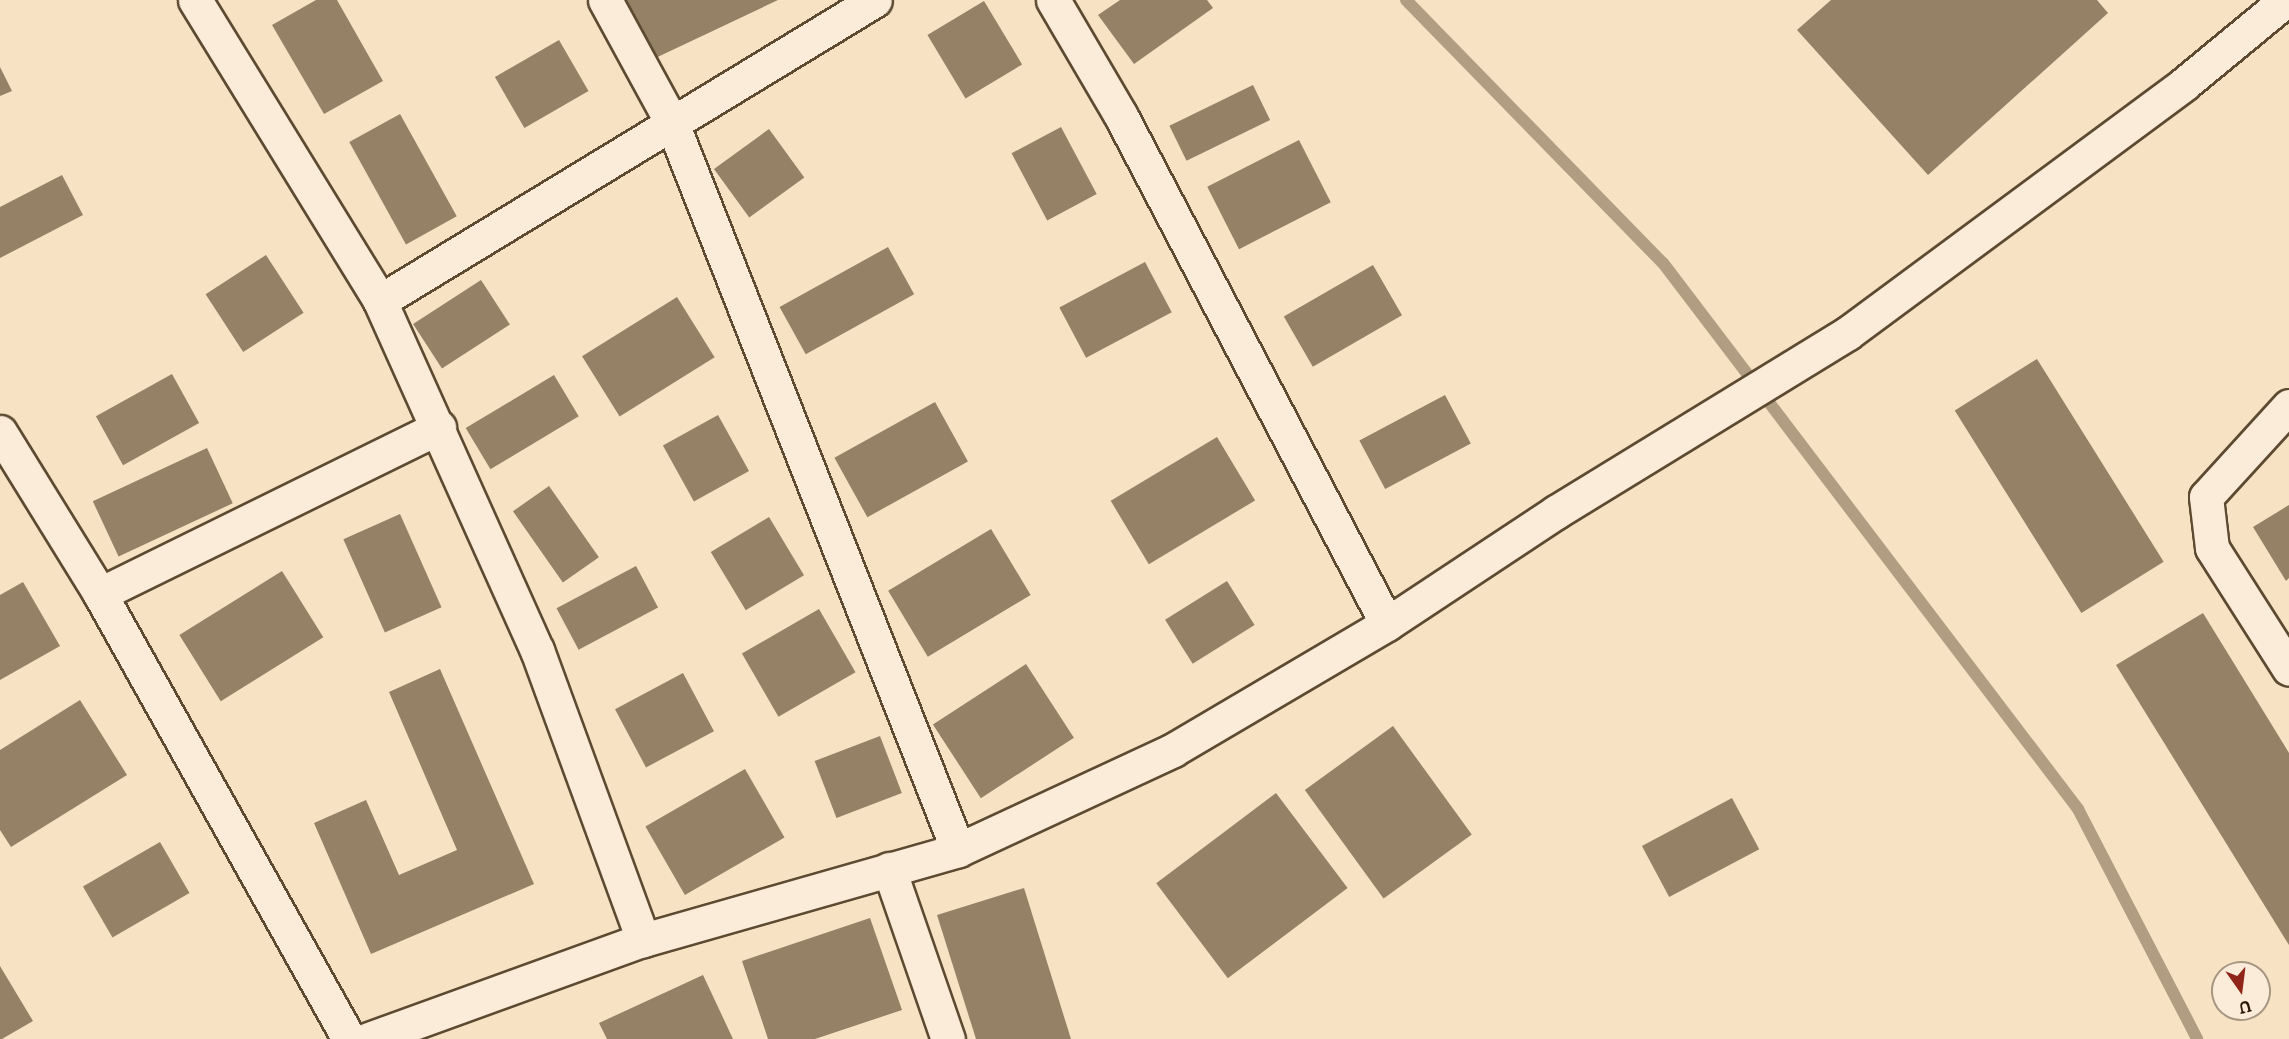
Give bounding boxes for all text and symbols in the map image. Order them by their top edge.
north arrow [2211,961,2271,1021]
text: U [2236,995,2253,1018]

